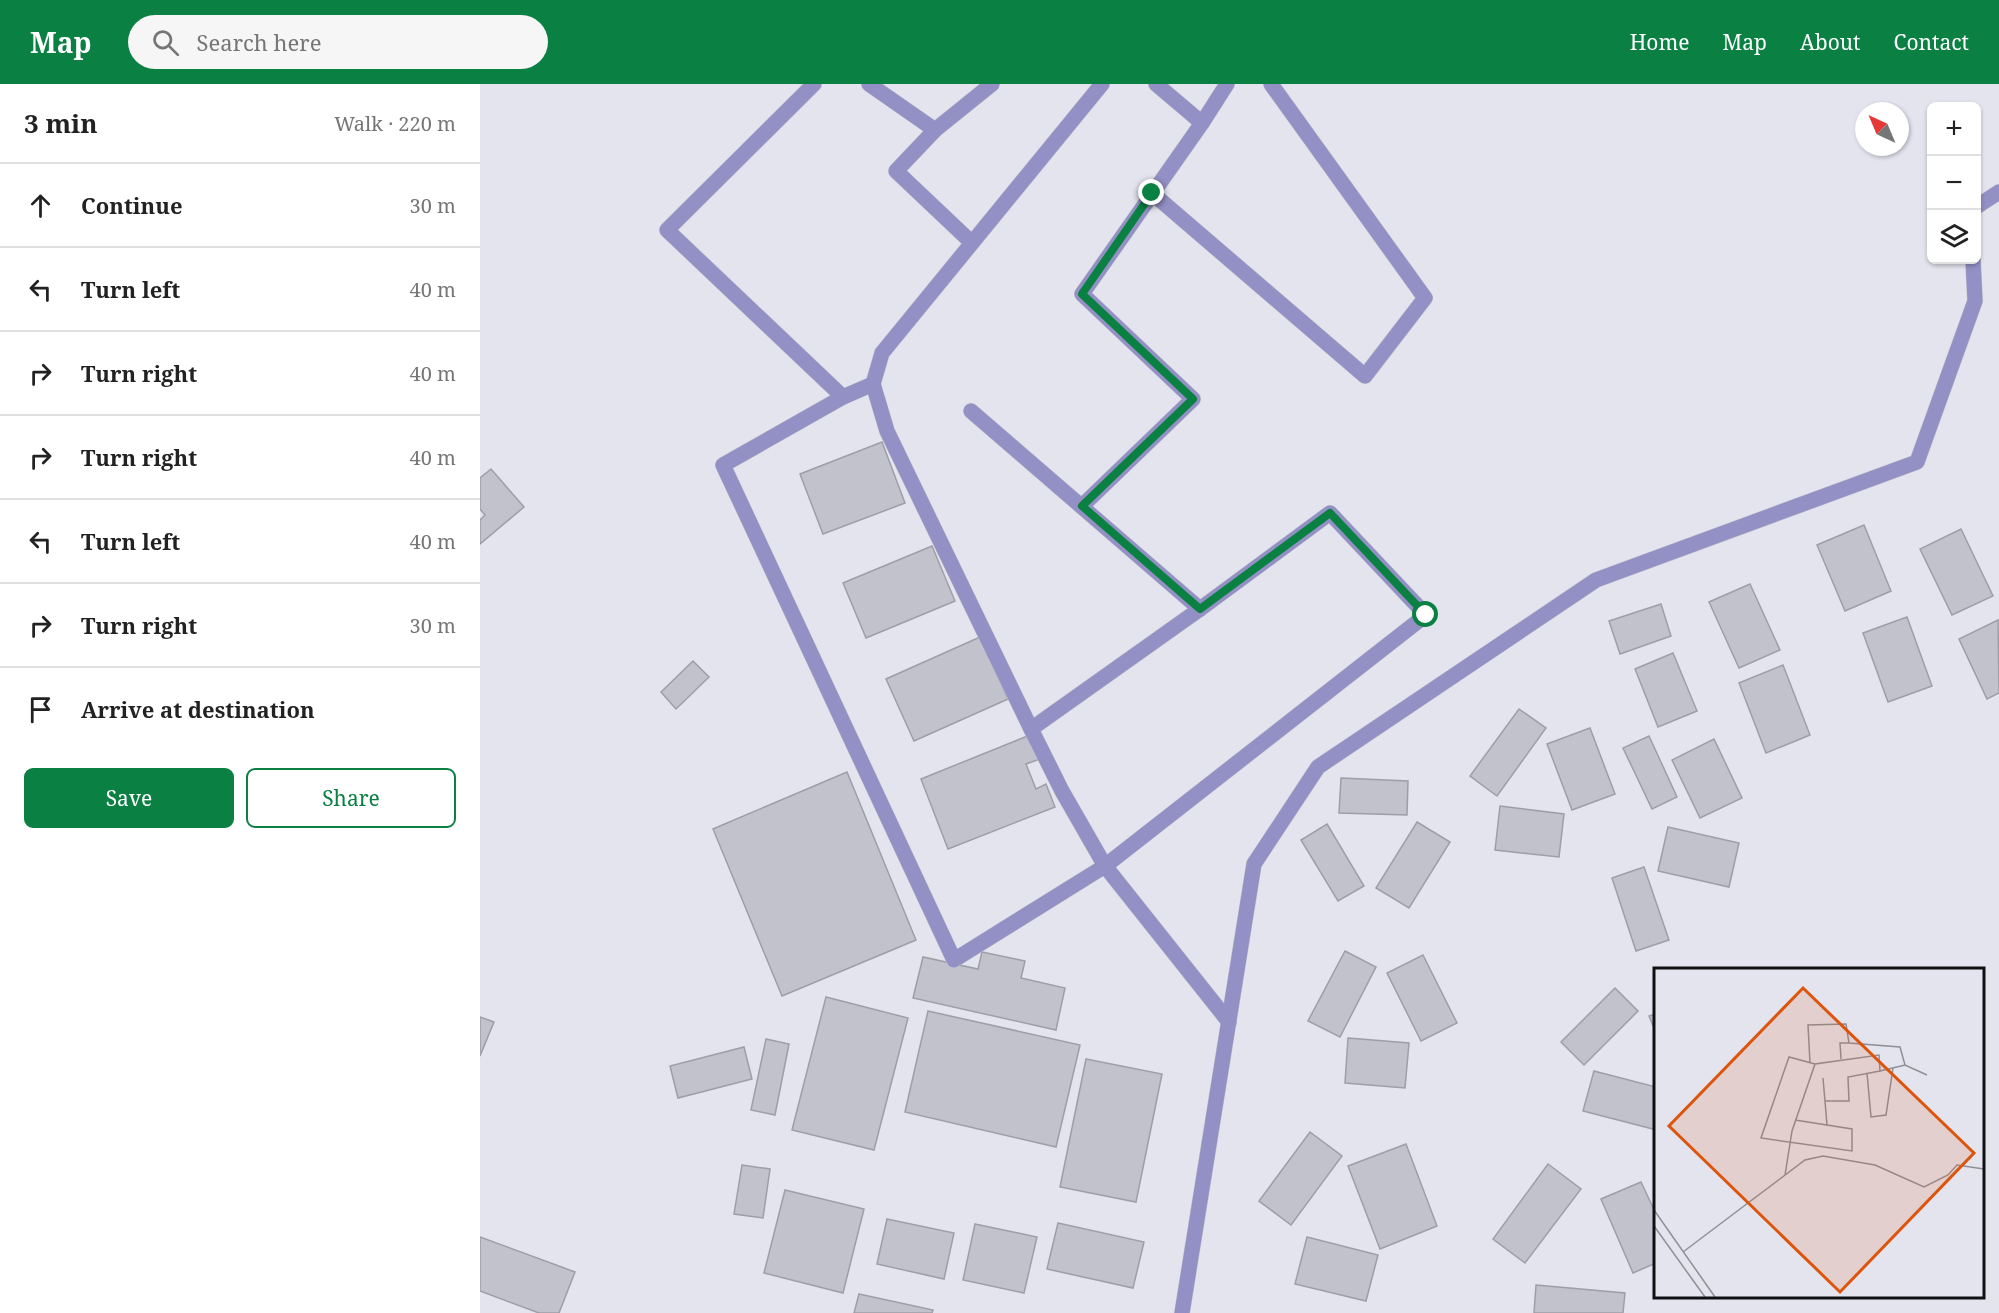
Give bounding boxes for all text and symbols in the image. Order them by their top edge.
search box [128,15,548,69]
text: Map [30,23,92,61]
icon: search [149,26,182,59]
text: Search here [197,27,321,57]
text: Home [1630,28,1690,56]
text: Map [1723,28,1767,56]
text: About [1800,28,1861,56]
text: Contact [1894,28,1969,56]
north arrow [1855,102,1909,156]
map controls [1927,102,1981,264]
button: + [1927,102,1981,156]
text: 3 min [24,105,98,141]
text: Walk · 220 m [334,110,456,137]
button: − [1927,156,1981,210]
route end [1138,179,1164,205]
icon: ahead [24,189,57,222]
text: Continue [81,190,183,220]
text: 30 m [410,192,456,219]
button: layers [1927,210,1981,264]
icon: left [24,273,57,306]
text: Turn left [81,274,180,304]
text: 40 m [410,276,456,303]
icon: right [24,357,57,390]
text: Turn right [81,358,197,388]
text: 40 m [410,360,456,387]
icon: right [24,441,57,474]
text: Turn right [81,442,197,472]
text: 40 m [410,444,456,471]
icon: left [24,525,57,558]
text: Turn left [81,526,180,556]
text: 40 m [410,528,456,555]
route start [1412,601,1438,627]
icon: right [24,609,57,642]
text: Turn right [81,610,197,640]
text: 30 m [410,612,456,639]
icon: arrive [24,693,57,726]
text: Arrive at destination [81,694,315,724]
button: Save [24,768,234,828]
button: Share [246,768,456,828]
inset map [1654,968,1984,1298]

